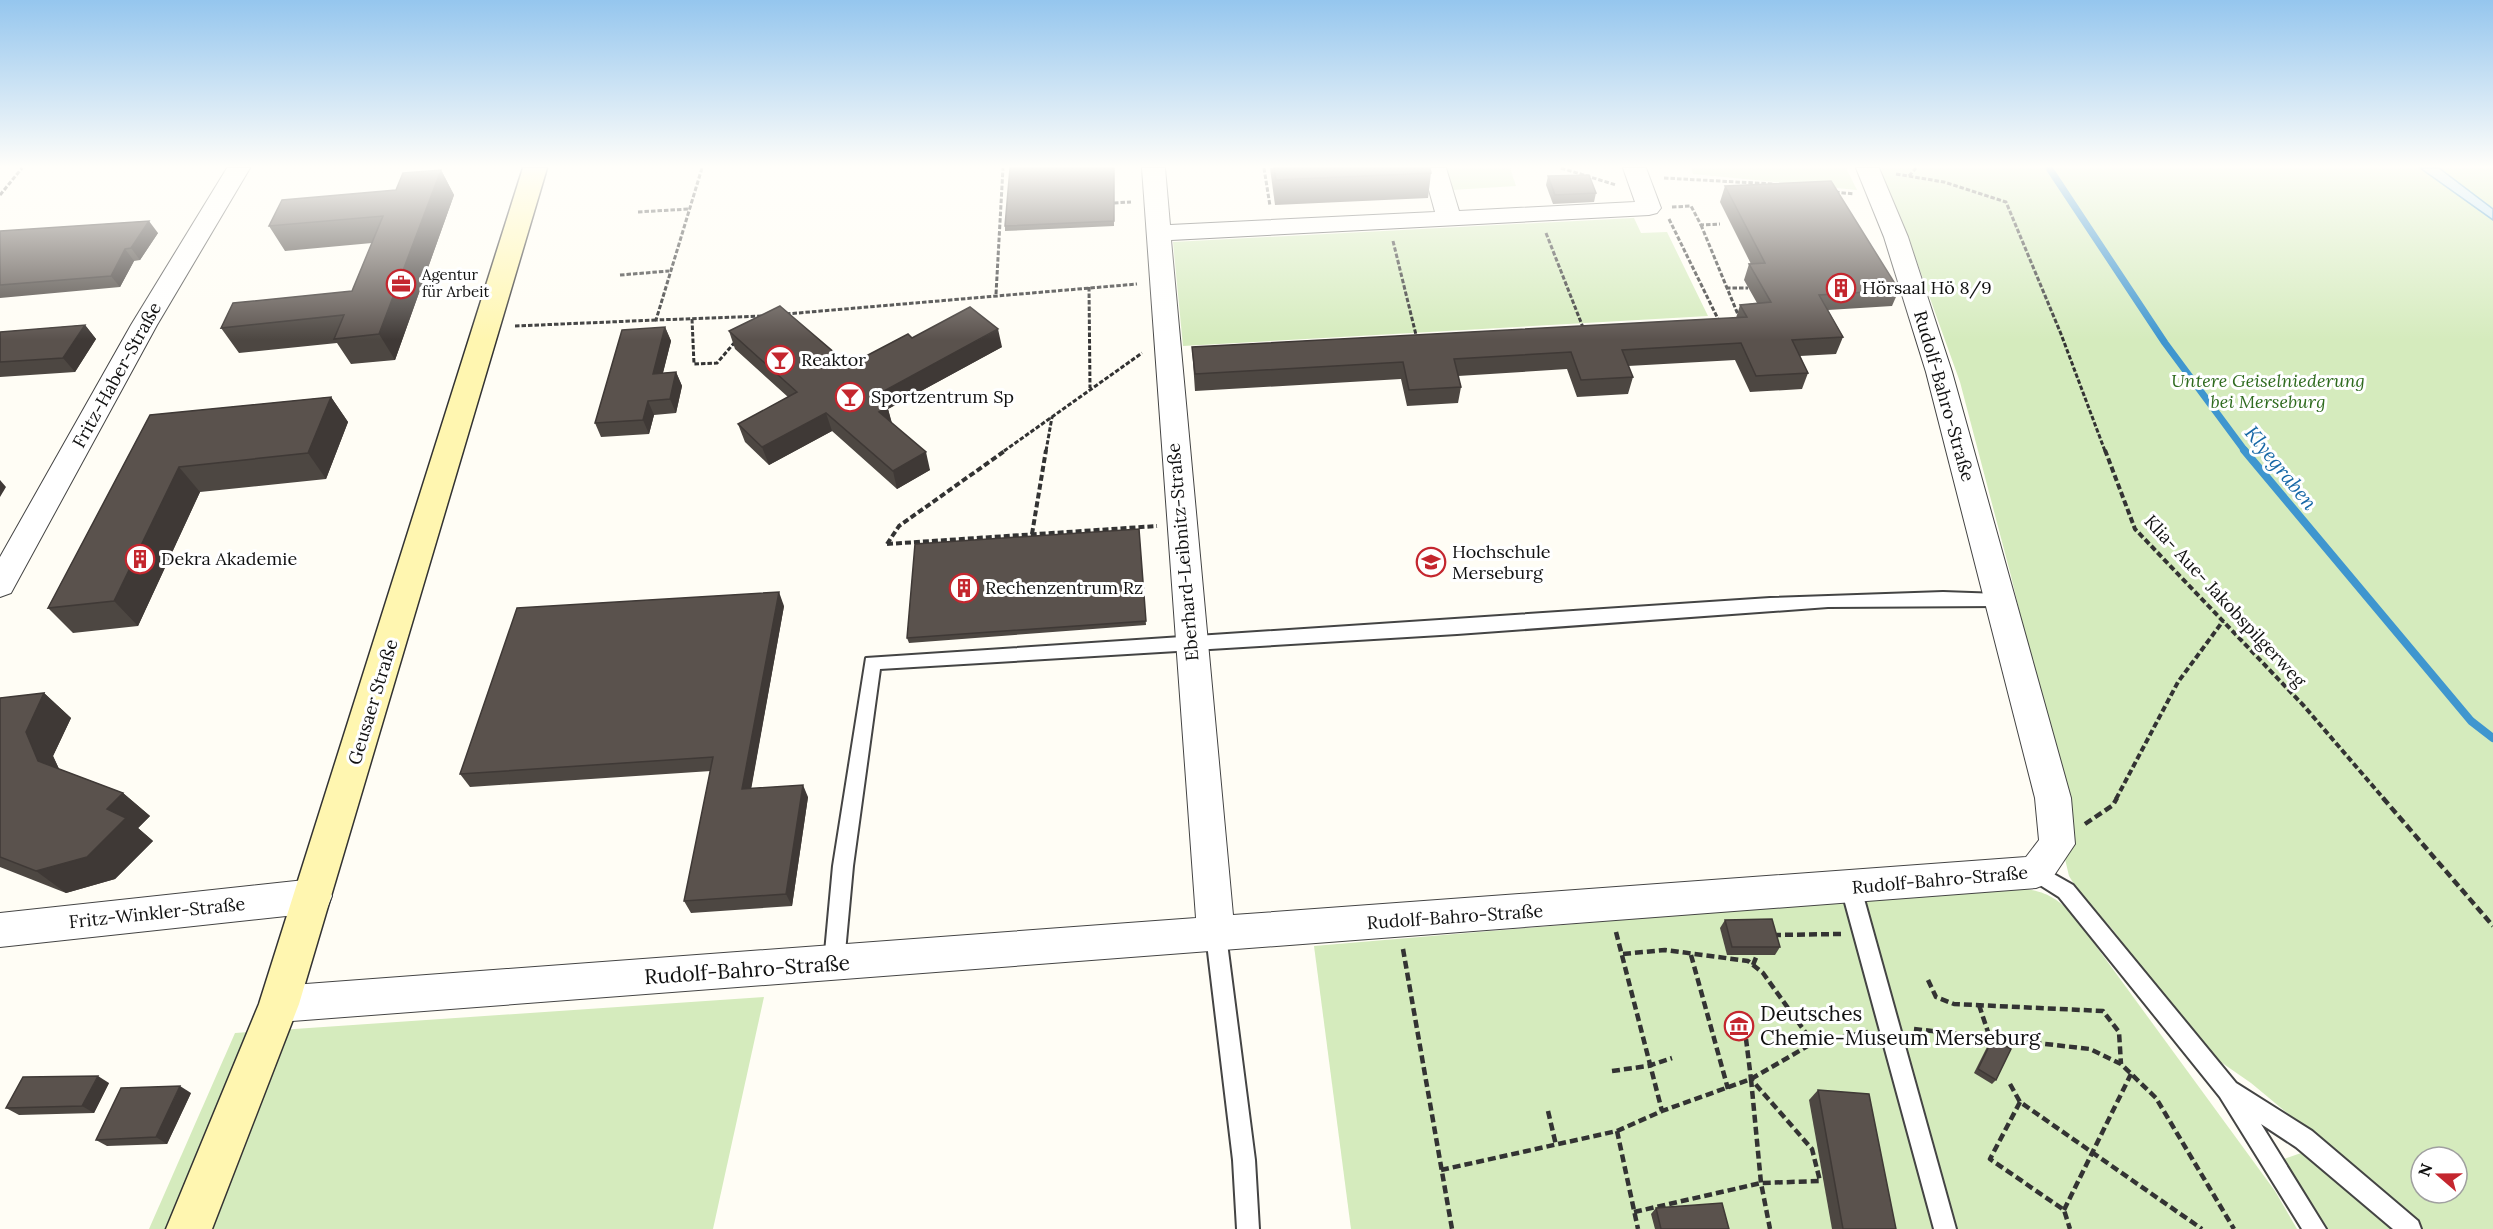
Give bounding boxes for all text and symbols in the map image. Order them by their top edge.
place label: Agentur für Arbeit [421,265,490,301]
office icon: Agentur für Arbeit [385,268,417,300]
building icon: Hörsaal Hö 8/9 [1825,272,1857,304]
place label: Hörsaal Hö 8/9 [1862,276,1992,299]
street label: Fritz-Haber-Straße [67,298,166,452]
street label: Rudolf-Bahro-Straße [1909,308,1980,484]
bar icon: Reaktor [764,344,796,376]
place label: Reaktor [801,348,866,371]
park label: Untere Geiselniederung bei Merseburg [2171,369,2365,413]
bar icon: Sportzentrum Sp [834,381,866,413]
place label: Sportzentrum Sp [871,385,1014,408]
water label: Klyegraben [2240,421,2323,515]
street label: Eberhard-Leibnitz-Straße [1161,442,1203,662]
street label: Klia- Aue- Jakobspilgerweg [2140,510,2312,692]
place label: Hochschule Merseburg [1452,540,1551,584]
building icon: Dekra Akademie [124,543,156,575]
school or university icon: Hochschule Merseburg [1415,546,1447,578]
place label: Dekra Akademie [161,547,297,570]
building icon: Rechenzentrum Rz [948,572,980,604]
place label: Rechenzentrum Rz [985,576,1143,599]
street label: Geusaer Straße [342,636,403,767]
street label: Rudolf-Bahro-Straße [1851,860,2029,899]
street label: Fritz-Winkler-Straße [68,892,246,933]
street label: Rudolf-Bahro-Straße [1366,899,1544,934]
street label: Rudolf-Bahro-Straße [643,949,851,990]
place label: Deutsches Chemie-Museum Merseburg [1760,1000,2041,1051]
museum icon: Deutsches Chemie-Museum Merseburg [1723,1010,1755,1042]
north arrow [2409,1145,2469,1205]
text: N [2413,1161,2436,1179]

